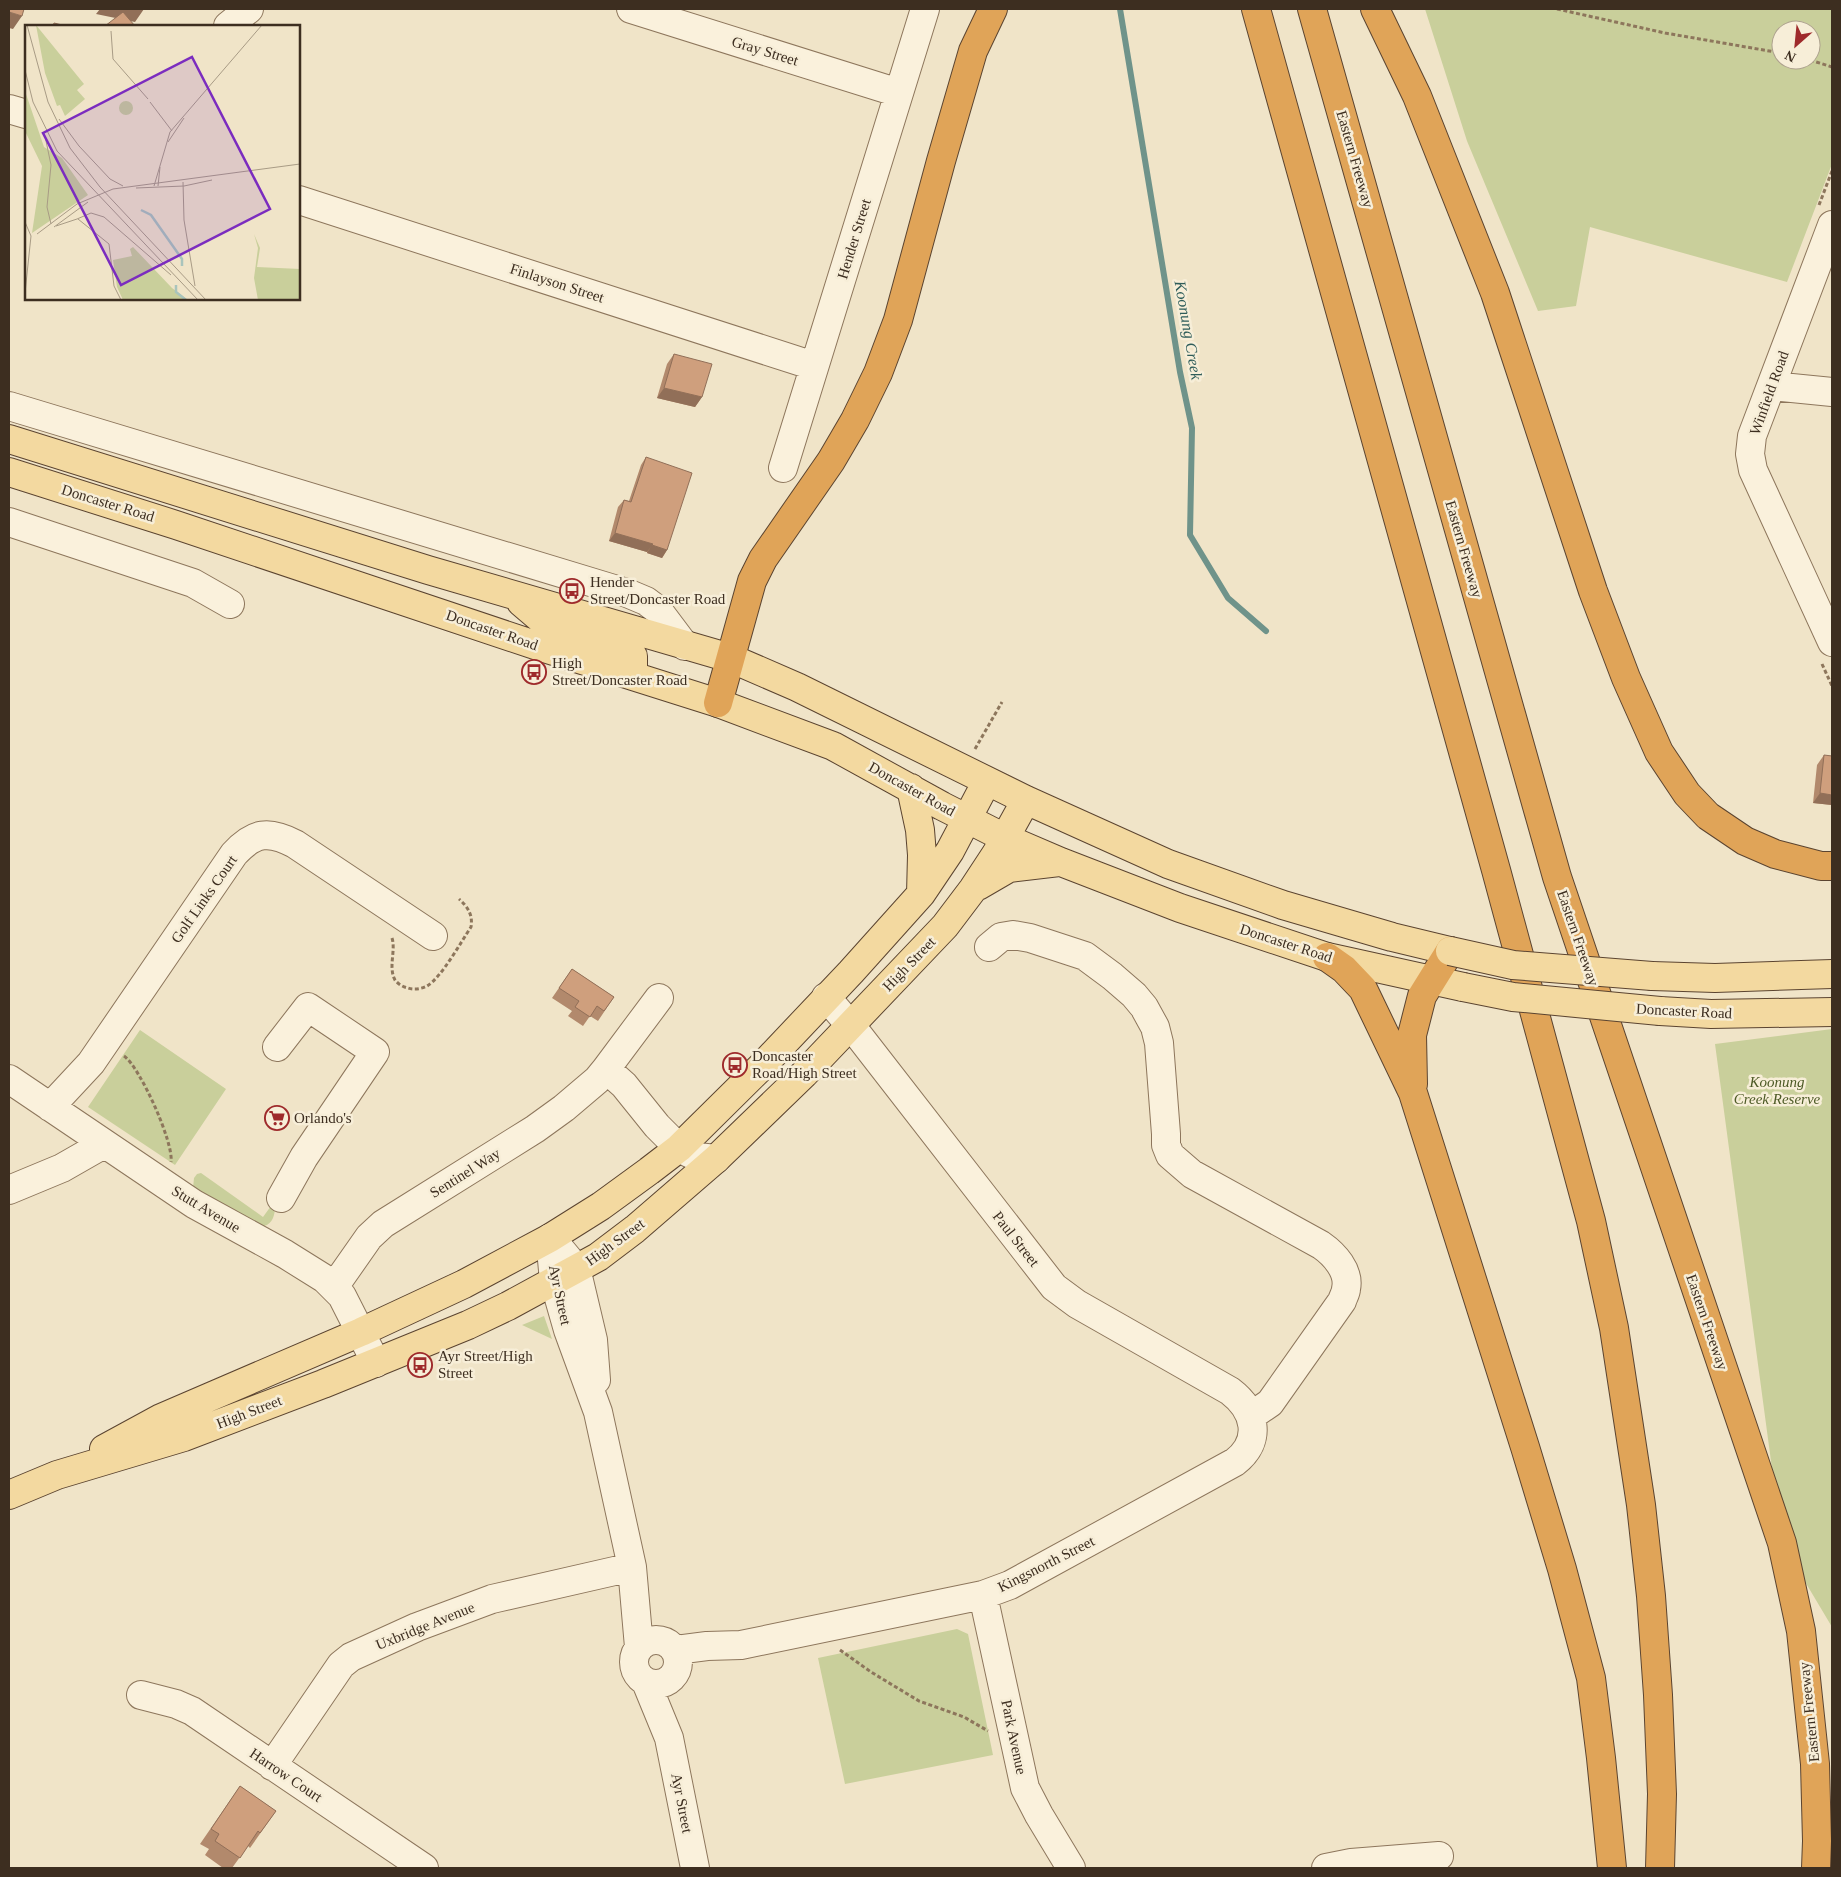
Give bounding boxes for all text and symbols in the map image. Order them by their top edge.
north arrow [1771,20,1821,70]
inset map [25,25,300,300]
street label: Gray Street [730,33,801,69]
text: N [1782,47,1798,65]
street label: Eastern Freeway [1333,109,1377,210]
street label: Hender Street [834,196,874,281]
street label: Finlayson Street [508,260,607,306]
water label: Koonung Creek [1170,278,1206,382]
street label: Winfield Road [1746,348,1792,437]
street label: Doncaster Road [60,481,157,525]
street label: Eastern Freeway [1442,499,1486,600]
place label: Hender Street/Doncaster Road [590,574,726,607]
bus stop icon: Hender Street/Doncaster Road [559,578,585,604]
street label: Doncaster Road [444,607,541,653]
place label: High Street/Doncaster Road [552,655,688,688]
bus stop icon: High Street/Doncaster Road [521,659,547,685]
street label: Doncaster Road [866,759,958,820]
street label: Golf Links Court [168,851,241,946]
street label: Eastern Freeway [1554,888,1602,989]
street label: Doncaster Road [1238,921,1335,966]
street label: High Street [879,933,939,994]
street label: Doncaster Road [1636,1000,1733,1022]
place label: Doncaster Road/High Street [752,1048,857,1081]
bus stop icon: Doncaster Road/High Street [722,1052,748,1078]
park label: Koonung Creek Reserve [1734,1074,1821,1107]
supermarket icon: Orlando's [264,1105,290,1131]
place label: Orlando's [294,1110,352,1126]
street label: Sentinel Way [427,1145,503,1201]
street label: Stutt Avenue [169,1182,243,1236]
street label: Paul Street [990,1208,1043,1270]
street label: High Street [582,1215,648,1269]
street label: Ayr Street [546,1264,574,1327]
street label: Eastern Freeway [1683,1272,1731,1373]
place label: Ayr Street/High Street [438,1348,533,1381]
bus stop icon: Ayr Street/High Street [407,1352,433,1378]
street label: High Street [214,1392,285,1432]
street label: Kingsnorth Street [995,1532,1098,1595]
street label: Uxbridge Avenue [373,1599,477,1653]
street label: Eastern Freeway [1796,1661,1822,1763]
street label: Park Avenue [998,1698,1030,1776]
street label: Harrow Court [247,1745,326,1806]
street label: Ayr Street [668,1772,696,1835]

